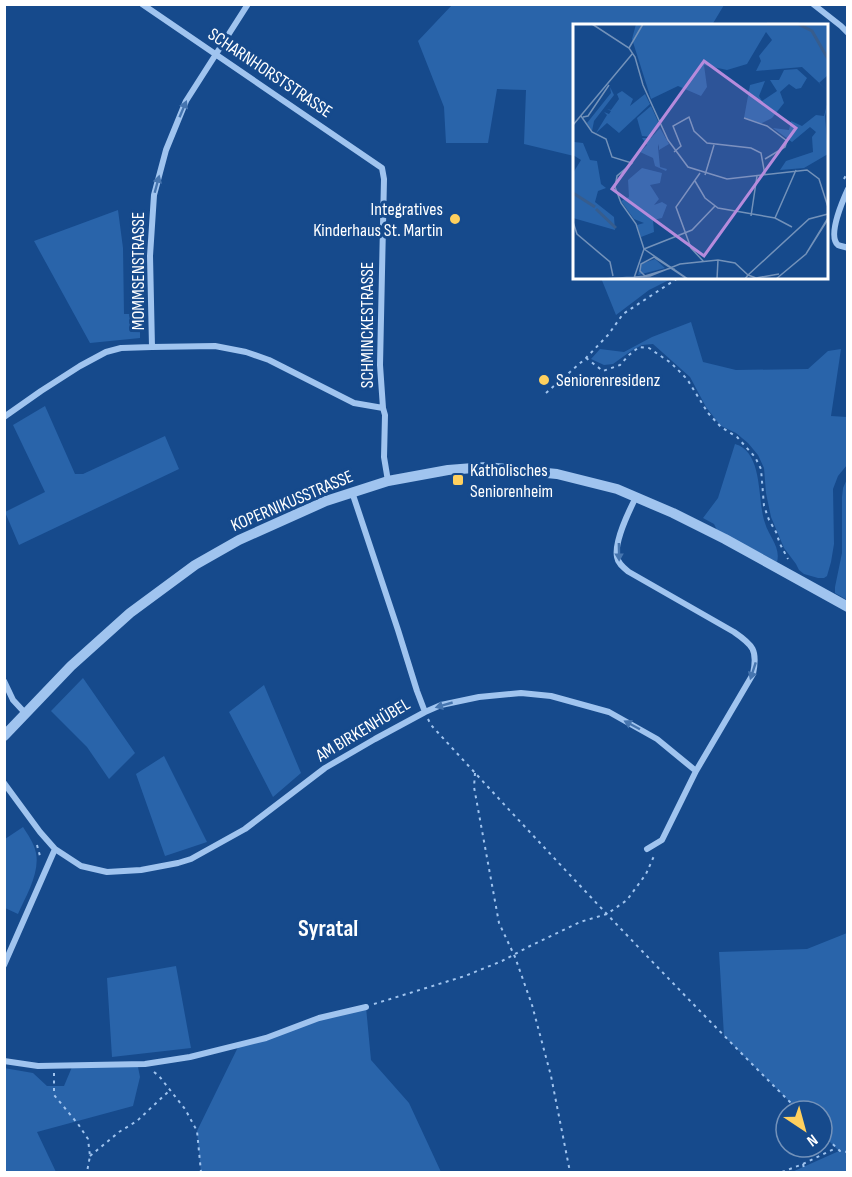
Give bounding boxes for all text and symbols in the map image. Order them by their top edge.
street label: SCHARNHORSTSTRASSE [204,24,336,122]
inset map [573,24,828,279]
one-way arrow [178,99,188,117]
one-way arrow [152,175,162,193]
place label: Integratives Kinderhaus St. Martin [313,199,443,241]
street label: MOMMSENSTRASSE [128,212,149,330]
marker: Integratives Kinderhaus St. Martin [448,212,462,226]
street label: SCHMINCKESTRASSE [357,262,378,388]
place label: Seniorenresidenz [556,370,661,391]
marker: Seniorenresidenz [537,373,551,387]
place label: Katholisches Seniorenheim [470,460,553,502]
street label: KOPERNIKUSSTRASSE [228,466,356,536]
marker: Katholisches Seniorenheim [451,473,465,487]
one-way arrow [614,543,624,562]
one-way arrow [748,662,757,680]
street label: AM BIRKENHÜBEL [311,694,414,767]
one-way arrow [435,701,453,710]
one-way arrow [623,720,640,730]
district label: Syratal [298,914,358,943]
north arrow [774,1099,834,1159]
text: N [803,1130,821,1150]

